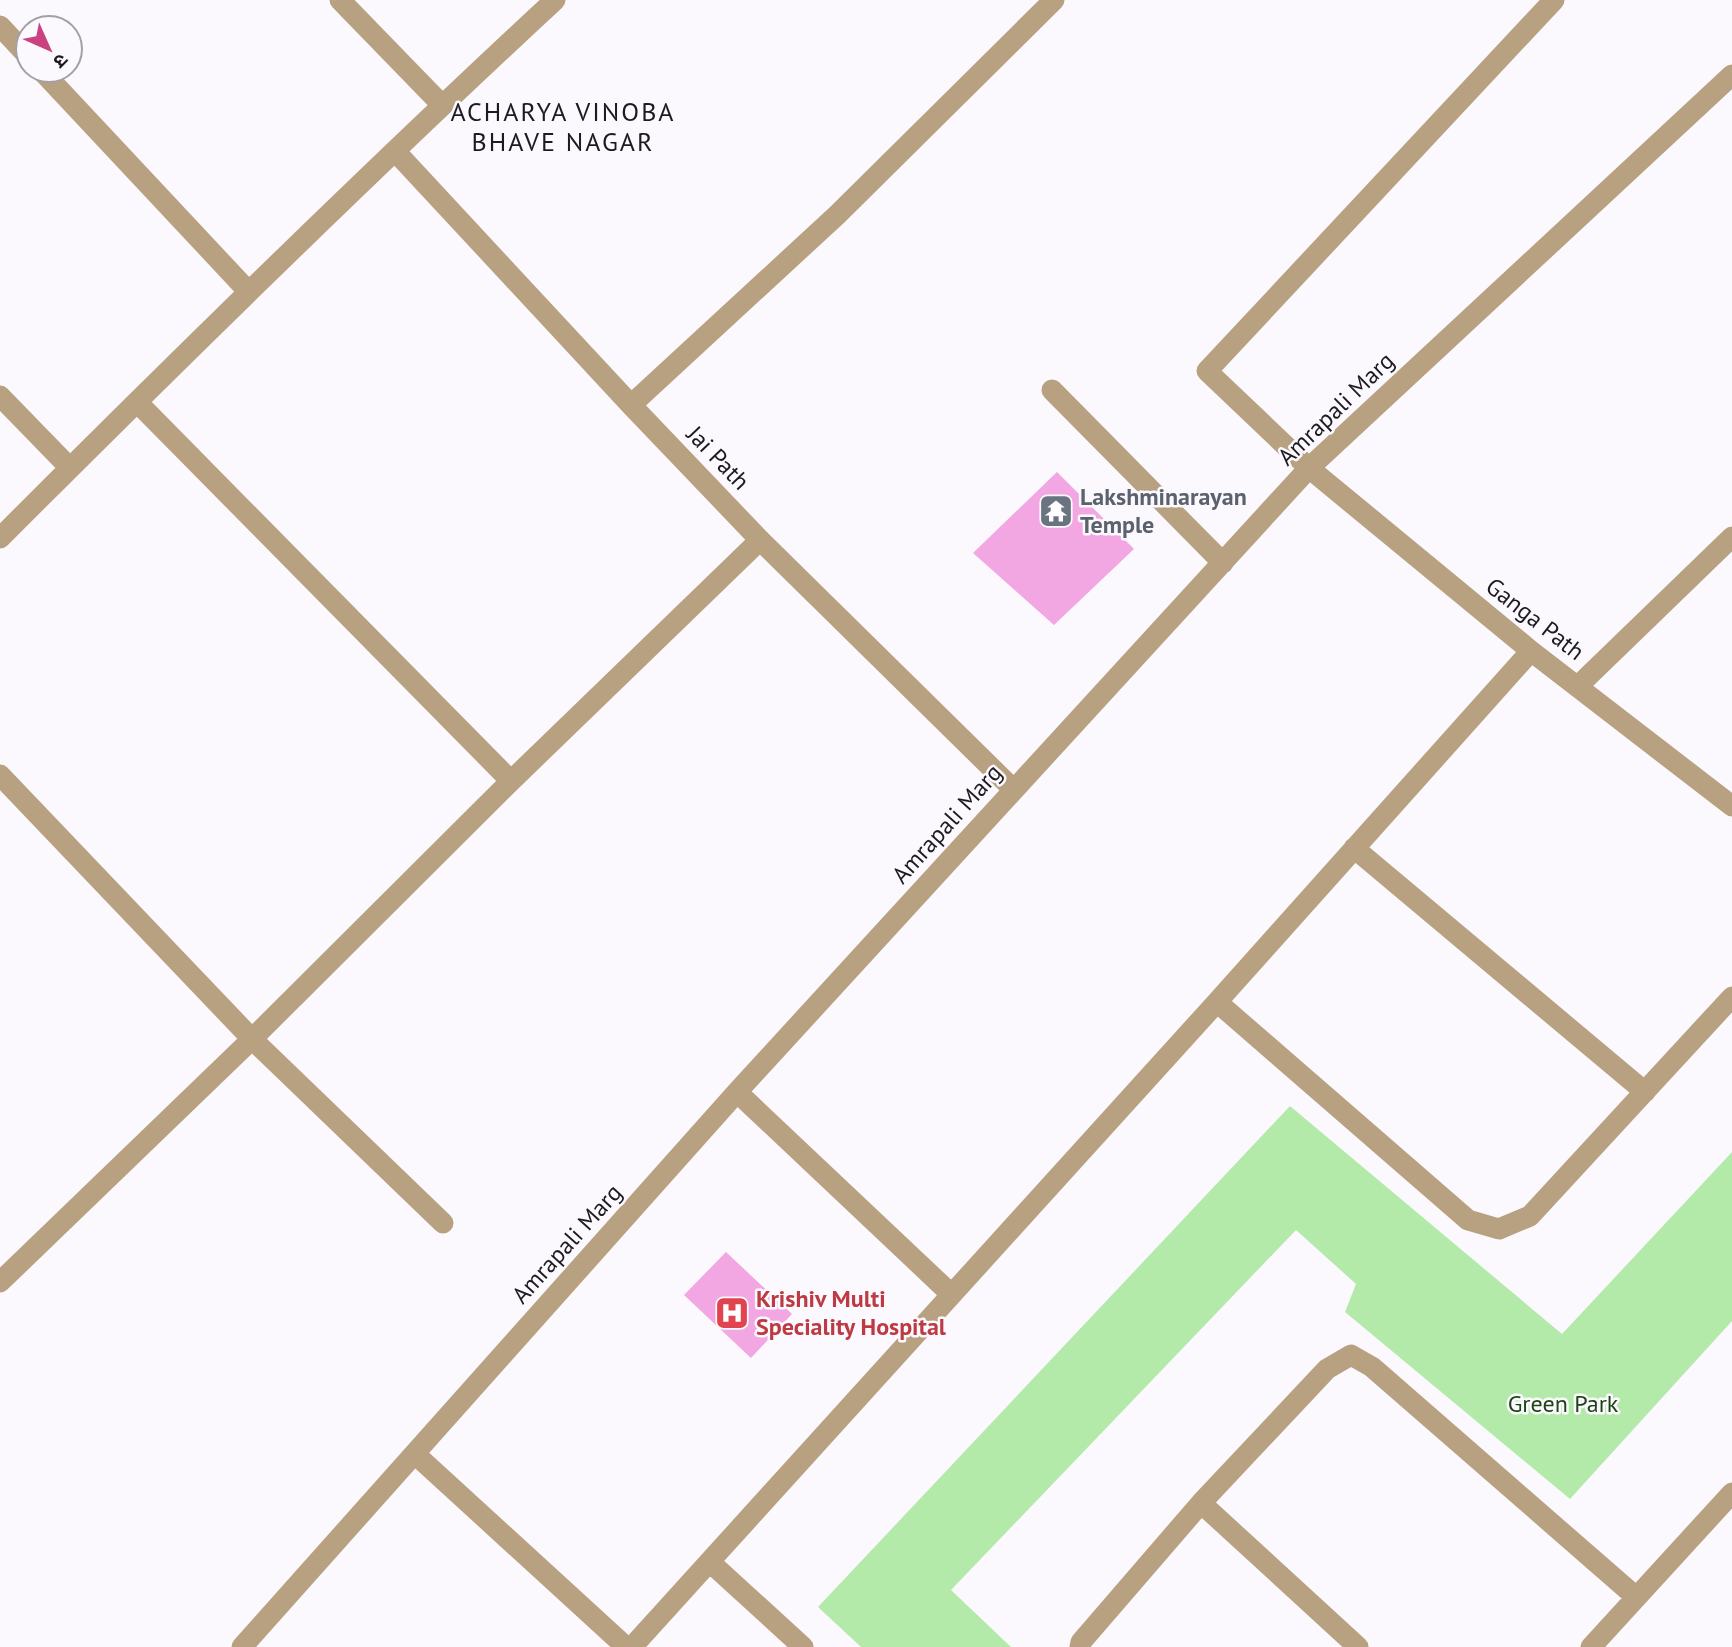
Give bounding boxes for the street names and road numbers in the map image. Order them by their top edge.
street label: Amrapali Marg [1271,345,1400,472]
street label: Jai Path [680,418,756,496]
street label: Ganga Path [1480,570,1591,667]
street label: Amrapali Marg [885,757,1008,890]
street label: Amrapali Marg [505,1177,628,1310]

